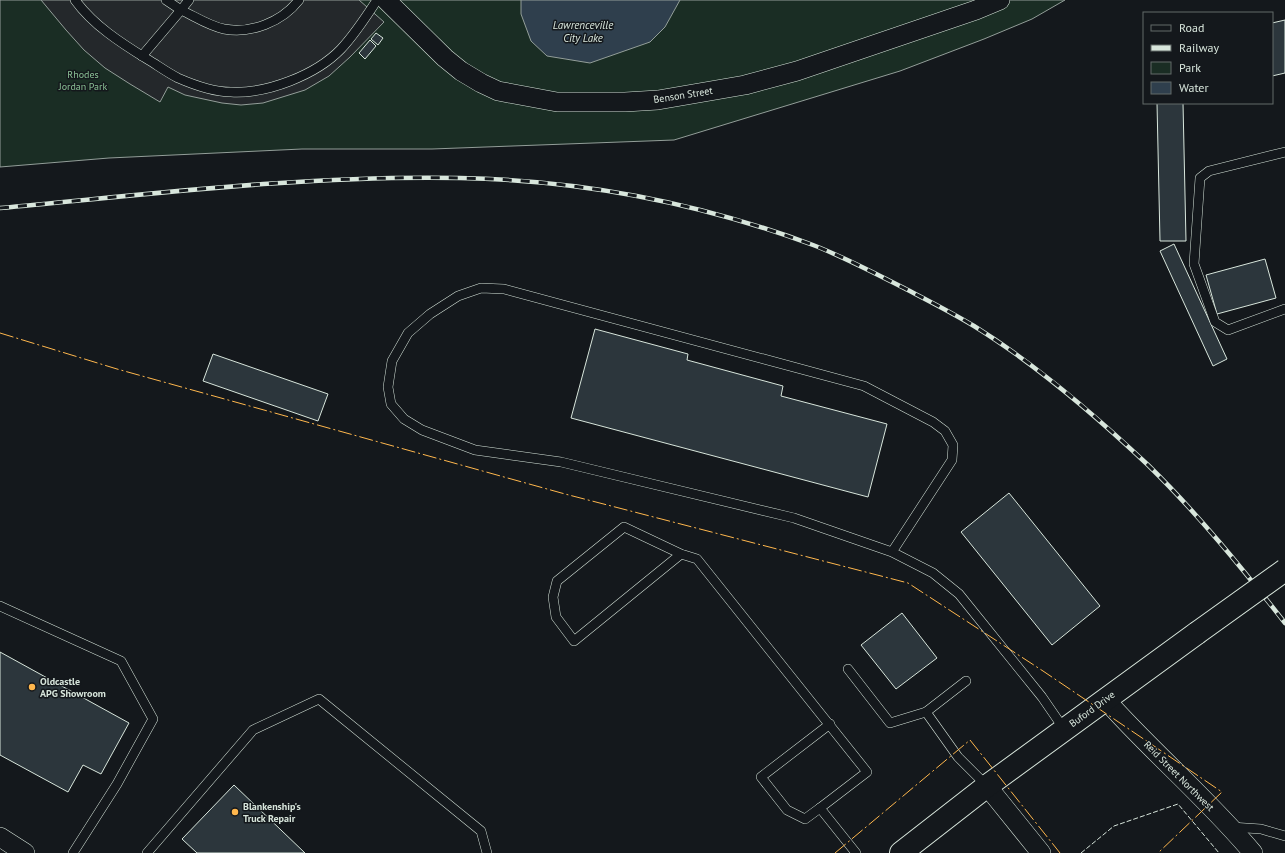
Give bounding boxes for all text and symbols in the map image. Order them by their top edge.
legend [1143,12,1273,104]
water label: Lawrenceville City Lake [553,18,613,45]
text: Road [1179,20,1204,35]
text: Railway [1179,40,1219,55]
text: Park [1179,60,1201,75]
park label: Rhodes Jordan Park [58,68,107,93]
text: Water [1179,80,1209,95]
street label: Benson Street [653,84,714,106]
place label: Oldcastle APG Showroom [40,675,106,700]
marker: Oldcastle APG Showroom [27,682,37,692]
street label: Buford Drive [1067,688,1117,730]
street label: Reid Street Northwest [1141,738,1217,814]
place label: Blankenship's Truck Repair [243,800,301,825]
marker: Blankenship's Truck Repair [230,807,240,817]

